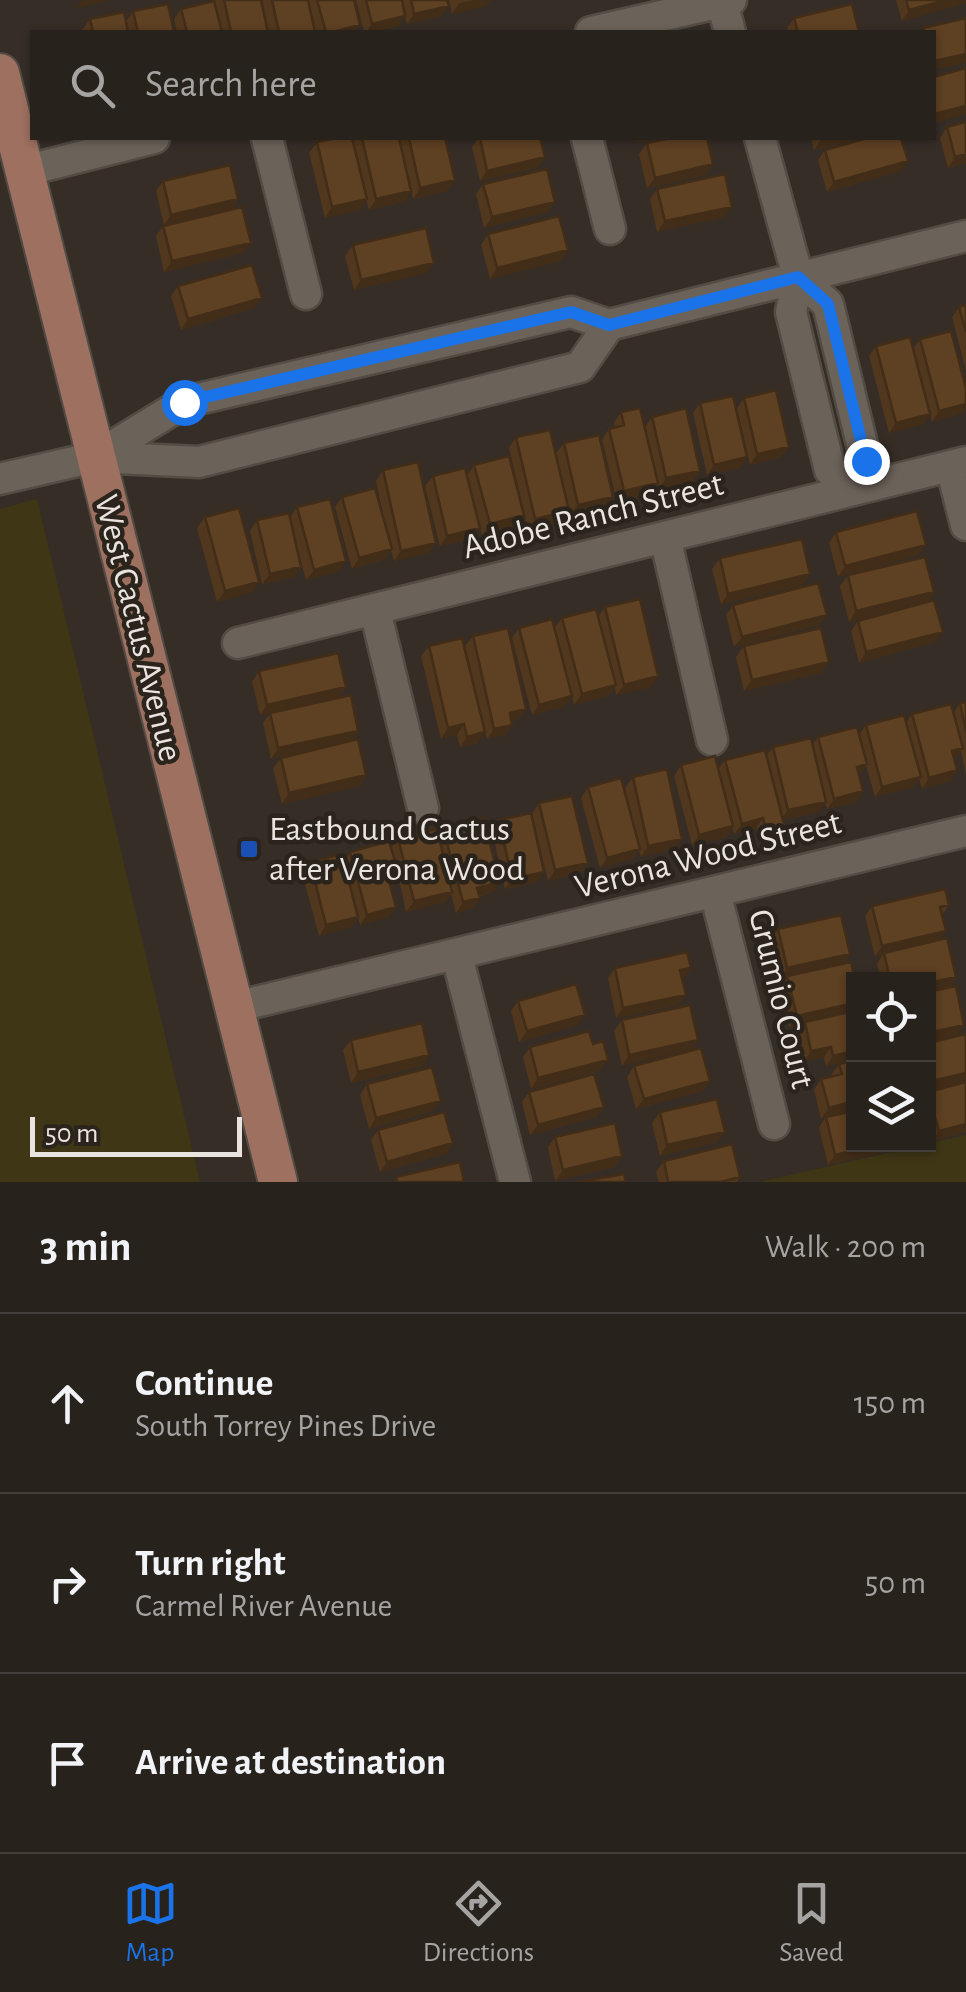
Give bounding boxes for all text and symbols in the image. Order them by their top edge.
search box [30,30,936,140]
icon: search [65,58,120,113]
text: Search here [145,66,317,104]
route start [162,380,208,426]
route end [844,439,890,485]
street label: Adobe Ranch Street [459,467,727,565]
street label: West Cactus Avenue [88,491,188,765]
street label: Verona Wood Street [571,805,845,905]
place label: Eastbound Cactus after Verona Wood [269,812,524,887]
marker: Eastbound Cactus after Verona Wood [238,838,260,860]
street label: Grumio Court [742,906,820,1092]
map controls [846,972,936,1152]
button: locate [846,972,936,1062]
button: layers [846,1062,936,1152]
scale bar [30,1112,242,1156]
text: 50 m [45,1120,99,1148]
text: 3 min [40,1226,132,1268]
text: Walk · 200 m [765,1231,926,1263]
text: Continue [135,1365,273,1403]
icon: ahead [40,1376,95,1431]
text: 150 m [854,1387,926,1419]
text: South Torrey Pines Drive [135,1410,436,1442]
text: Turn right [135,1545,285,1583]
icon: right [40,1556,95,1611]
text: 50 m [865,1567,926,1599]
text: Carmel River Avenue [135,1590,392,1622]
icon: arrive [40,1736,95,1791]
text: Arrive at destination [135,1744,446,1782]
tab: Map [123,1876,178,1970]
tab: Directions [423,1876,534,1970]
tab: Saved [779,1876,843,1970]

